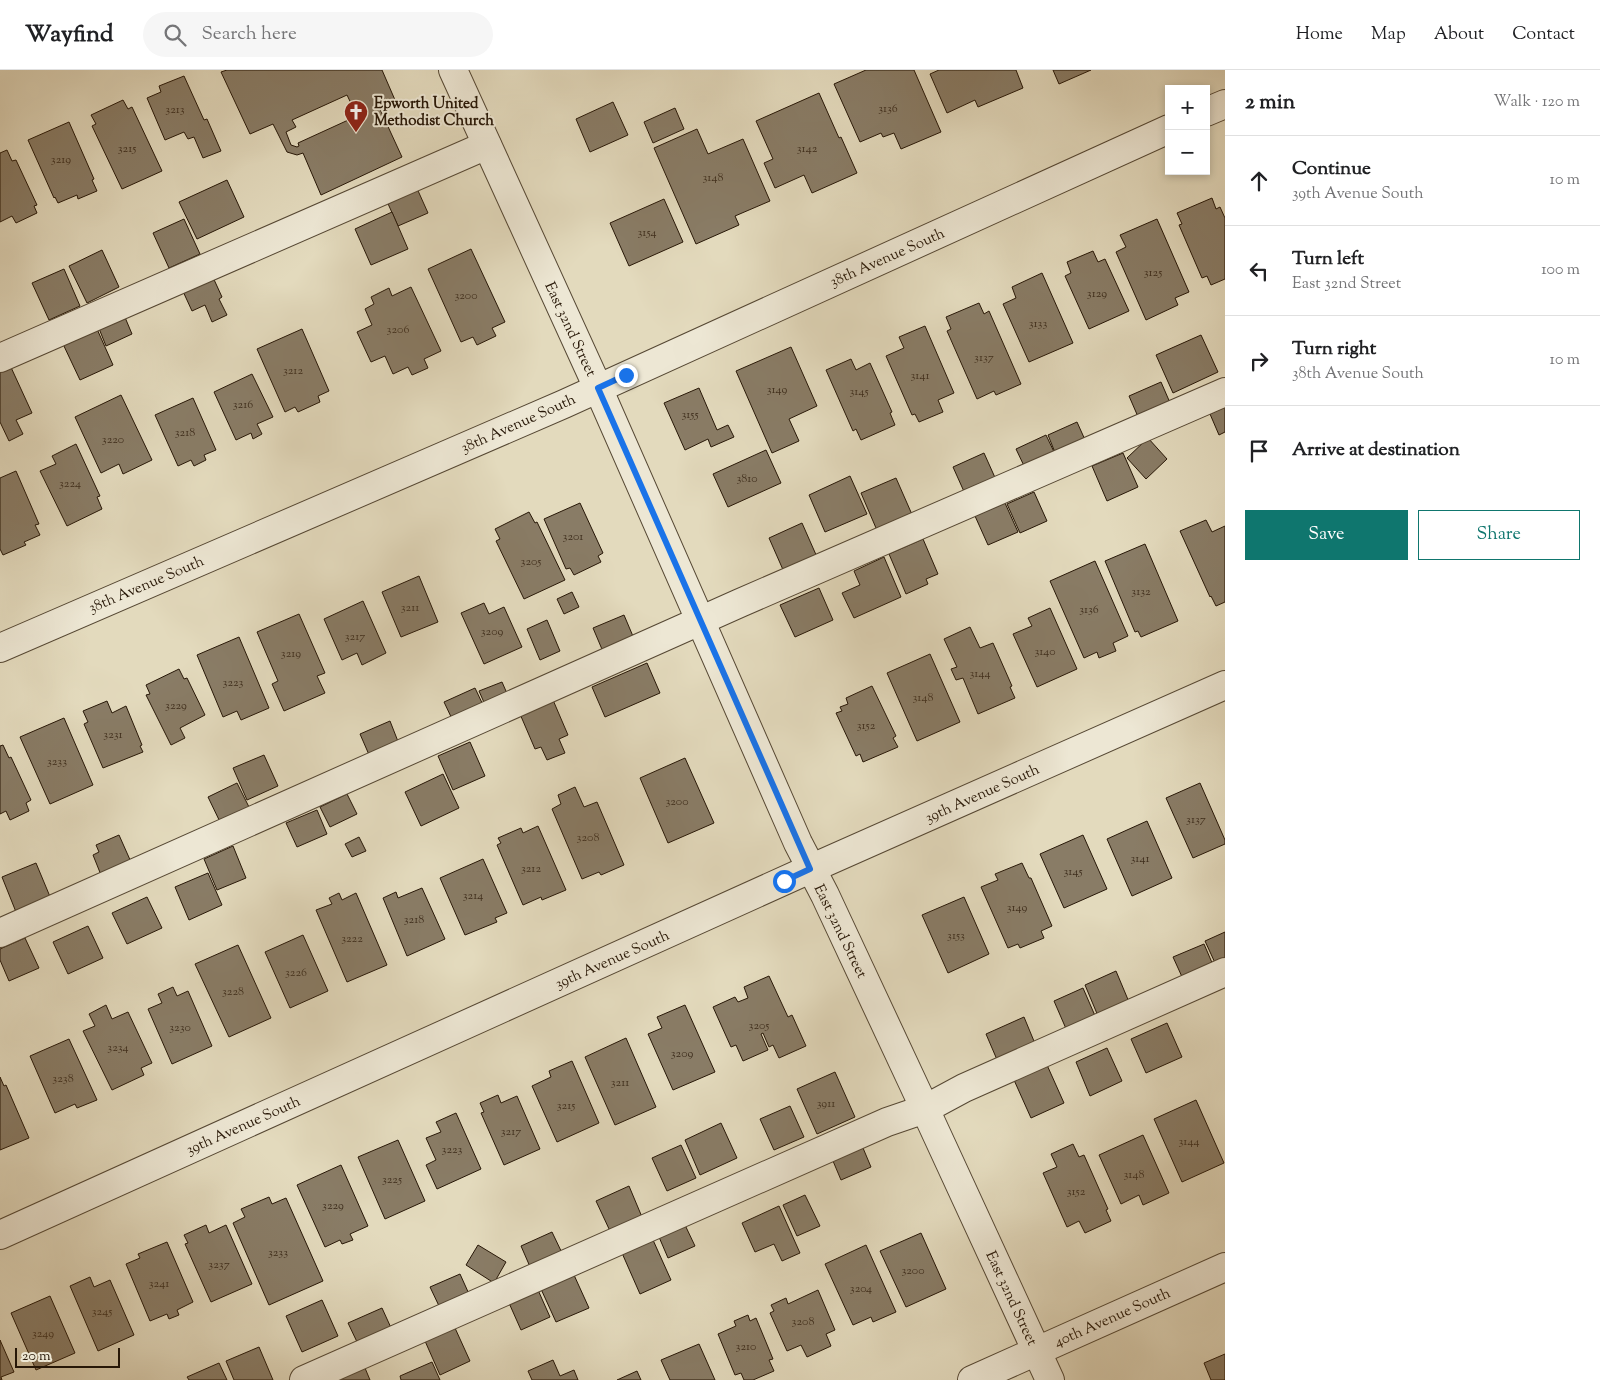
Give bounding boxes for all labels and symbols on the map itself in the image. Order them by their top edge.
place label: Epworth United Methodist Church [374,94,494,132]
church icon: Epworth United Methodist Church [343,99,369,133]
house number: 3136 [878,100,898,118]
house number: 3213 [165,101,185,119]
house number: 3215 [118,140,136,158]
house number: 3142 [797,140,818,158]
house number: 3219 [51,151,71,169]
house number: 3148 [703,169,723,187]
house number: 3154 [637,224,657,242]
street label: 38th Avenue South [827,224,949,293]
house number: 3125 [1144,264,1162,282]
street label: East 32nd Street [538,279,601,380]
house number: 3129 [1087,285,1107,303]
house number: 3200 [454,287,478,305]
house number: 3133 [1029,315,1047,333]
house number: 3206 [387,321,409,339]
house number: 3137 [974,349,994,367]
house number: 3212 [283,362,303,380]
route end [615,364,638,387]
house number: 3141 [910,367,930,385]
house number: 3149 [767,381,788,399]
house number: 3145 [849,383,869,401]
street label: 38th Avenue South [458,390,580,459]
house number: 3216 [233,396,253,414]
house number: 3155 [681,406,699,424]
house number: 3218 [175,424,195,442]
house number: 3220 [102,431,124,449]
house number: 3810 [736,470,758,488]
house number: 3224 [59,475,81,493]
house number: 3201 [563,528,583,546]
street label: 38th Avenue South [86,551,208,619]
house number: 3205 [521,553,541,571]
house number: 3132 [1131,583,1151,601]
house number: 3211 [401,599,419,617]
house number: 3136 [1079,601,1099,619]
house number: 3209 [481,623,503,641]
house number: 3217 [345,628,365,646]
house number: 3140 [1034,643,1056,661]
house number: 3219 [281,645,301,663]
house number: 3144 [969,665,991,683]
house number: 3223 [223,674,244,692]
house number: 3148 [913,689,933,707]
house number: 3229 [165,697,187,715]
house number: 3152 [857,717,876,735]
house number: 3231 [103,726,123,744]
house number: 3233 [47,753,67,771]
street label: 39th Avenue South [922,760,1043,829]
house number: 3200 [665,793,689,811]
house number: 3137 [1186,811,1206,829]
house number: 3208 [577,829,599,847]
house number: 3141 [1130,850,1150,868]
house number: 3212 [521,860,541,878]
house number: 3145 [1063,863,1083,881]
route start [773,870,796,893]
street label: East 32nd Street [808,881,872,982]
house number: 3214 [463,887,483,905]
house number: 3149 [1007,899,1028,917]
house number: 3218 [404,911,424,929]
street label: 39th Avenue South [552,926,673,995]
house number: 3153 [947,927,965,945]
house number: 3222 [341,930,363,948]
house number: 3226 [285,964,307,982]
house number: 3228 [222,983,244,1001]
house number: 3205 [749,1017,769,1035]
house number: 3230 [169,1019,191,1037]
house number: 3234 [107,1039,129,1057]
house number: 3209 [671,1045,693,1063]
house number: 3238 [52,1070,74,1088]
house number: 3211 [611,1074,629,1092]
street label: 39th Avenue South [183,1092,304,1161]
house number: 3911 [817,1095,835,1113]
house number: 3215 [557,1097,575,1115]
house number: 3217 [501,1123,521,1141]
house number: 3144 [1178,1133,1200,1151]
house number: 3223 [442,1141,463,1159]
house number: 3148 [1124,1166,1144,1184]
house number: 3225 [382,1171,402,1189]
house number: 3152 [1067,1183,1086,1201]
house number: 3229 [322,1197,344,1215]
house number: 3233 [268,1244,288,1262]
street label: East 32nd Street [979,1248,1042,1349]
house number: 3237 [208,1256,230,1274]
house number: 3200 [901,1262,925,1280]
house number: 3241 [149,1275,169,1293]
house number: 3204 [850,1280,872,1298]
street label: 40th Avenue South [1051,1283,1174,1353]
house number: 3245 [92,1303,112,1321]
house number: 3208 [792,1313,814,1331]
house number: 3249 [32,1325,54,1343]
house number: 3210 [736,1338,756,1356]
scale bar [15,1345,120,1368]

